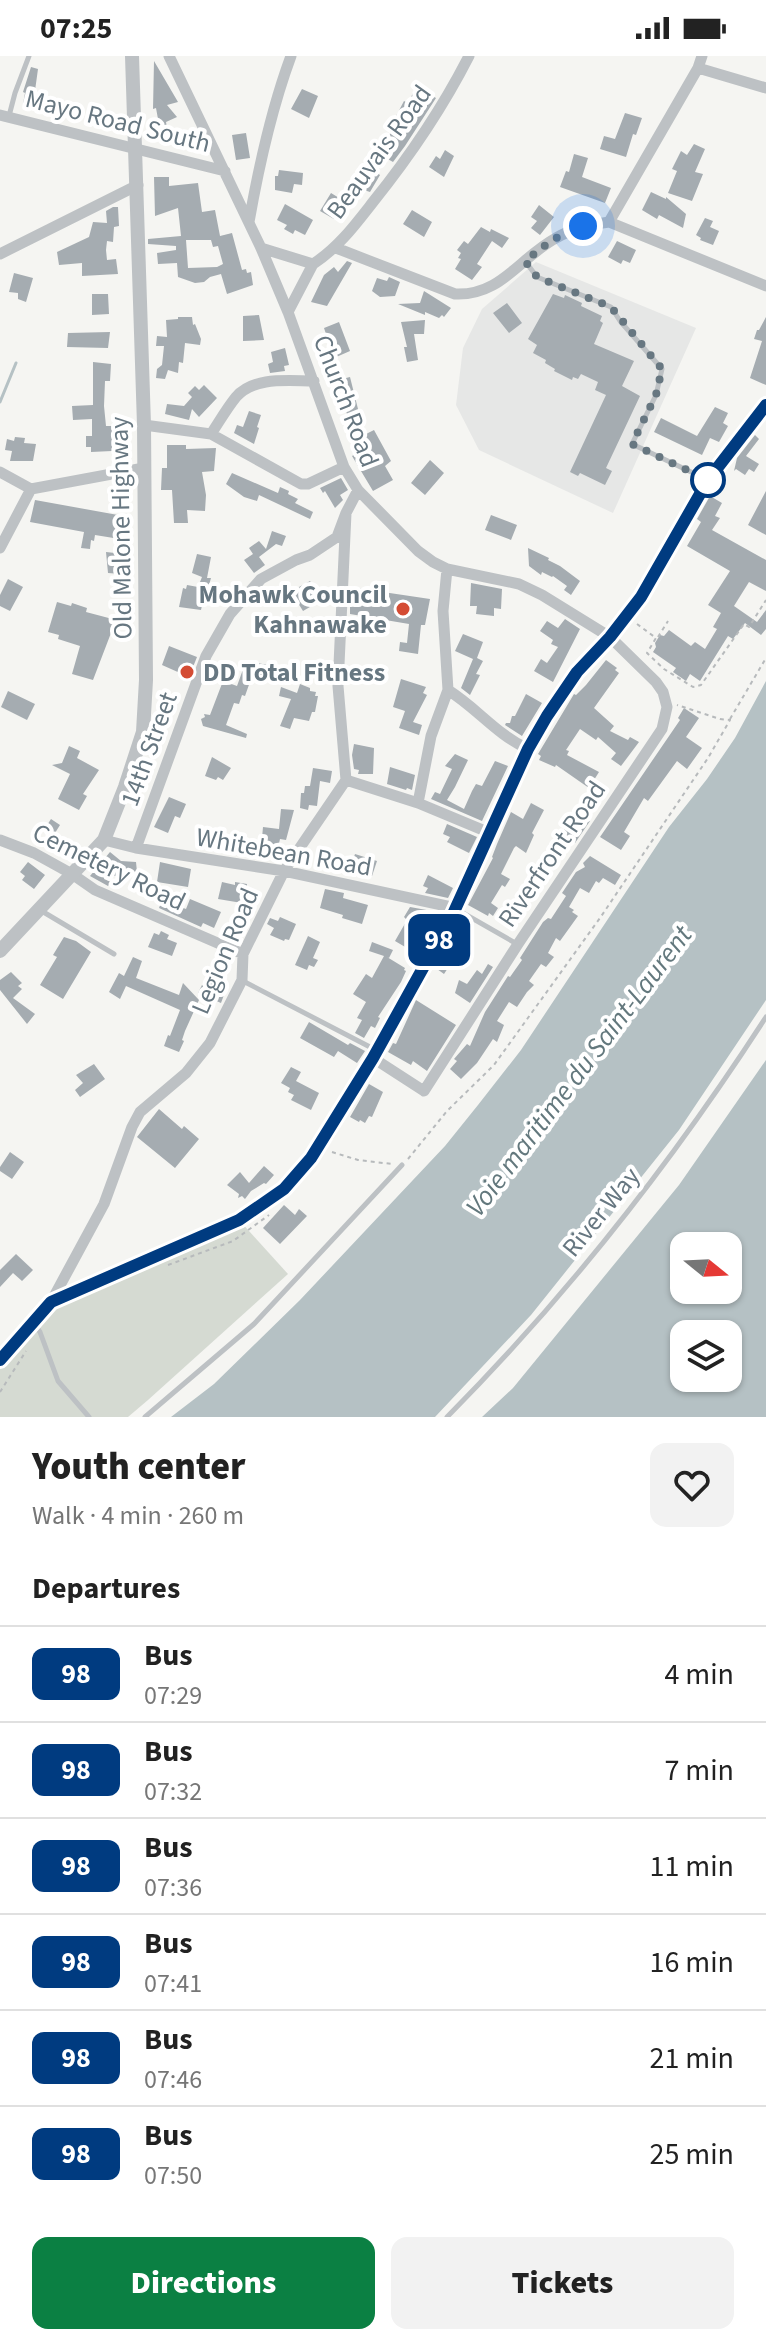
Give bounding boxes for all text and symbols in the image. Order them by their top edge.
text: 07:25 [40,7,112,50]
street label: Beauvais Road [318,77,440,227]
street label: Mayo Road South [22,80,214,162]
your location [563,206,603,246]
street label: Church Road [304,330,388,472]
street label: Old Malone Highway [101,416,141,640]
unlabelled marker [691,463,725,497]
place label: Mohawk Council Kahnawake [199,576,388,643]
marker: Mohawk Council Kahnawake [394,600,412,618]
place label: DD Total Fitness [203,654,385,691]
marker: DD Total Fitness [178,663,196,681]
street label: 14th Street [111,687,187,811]
street label: Riverfront Road [489,773,615,935]
street label: Cemetery Road [26,814,192,920]
street label: Whitebean Road [193,818,375,886]
street label: Legion Road [182,882,268,1020]
line badge: 98 [403,914,475,966]
water label: Voie maritime du Saint-Laurent [456,916,702,1225]
text: 98 [424,920,454,960]
street label: River Way [553,1159,649,1265]
north arrow [670,1232,742,1304]
map controls [670,1232,742,1392]
button: layers [670,1320,742,1392]
text: Youth center [32,1440,246,1494]
button: heart [650,1443,734,1527]
text: Walk · 4 min · 260 m [32,1497,244,1534]
text: Departures [32,1567,180,1610]
text: Bus [144,1634,192,1677]
text: 4 min [664,1653,734,1696]
text: 98 [61,1654,91,1694]
text: 07:29 [144,1677,202,1714]
text: Bus [144,1730,192,1773]
text: 7 min [664,1749,734,1792]
text: 98 [61,1750,91,1790]
text: 07:32 [144,1773,202,1810]
text: Bus [144,1826,192,1869]
text: 11 min [650,1845,734,1888]
text: 98 [61,1846,91,1886]
text: 07:36 [144,1869,202,1906]
text: Bus [144,1922,192,1965]
text: 16 min [650,1941,734,1984]
text: 98 [61,1942,91,1982]
text: 07:41 [144,1965,202,2002]
text: Bus [144,2018,192,2061]
text: 21 min [650,2037,734,2080]
text: 98 [61,2038,91,2078]
text: 07:46 [144,2061,202,2098]
text: Bus [144,2114,192,2157]
text: 25 min [650,2133,734,2176]
text: 98 [61,2134,91,2174]
text: 07:50 [144,2157,202,2194]
button: Directions [32,2237,375,2329]
button: Tickets [391,2237,734,2329]

